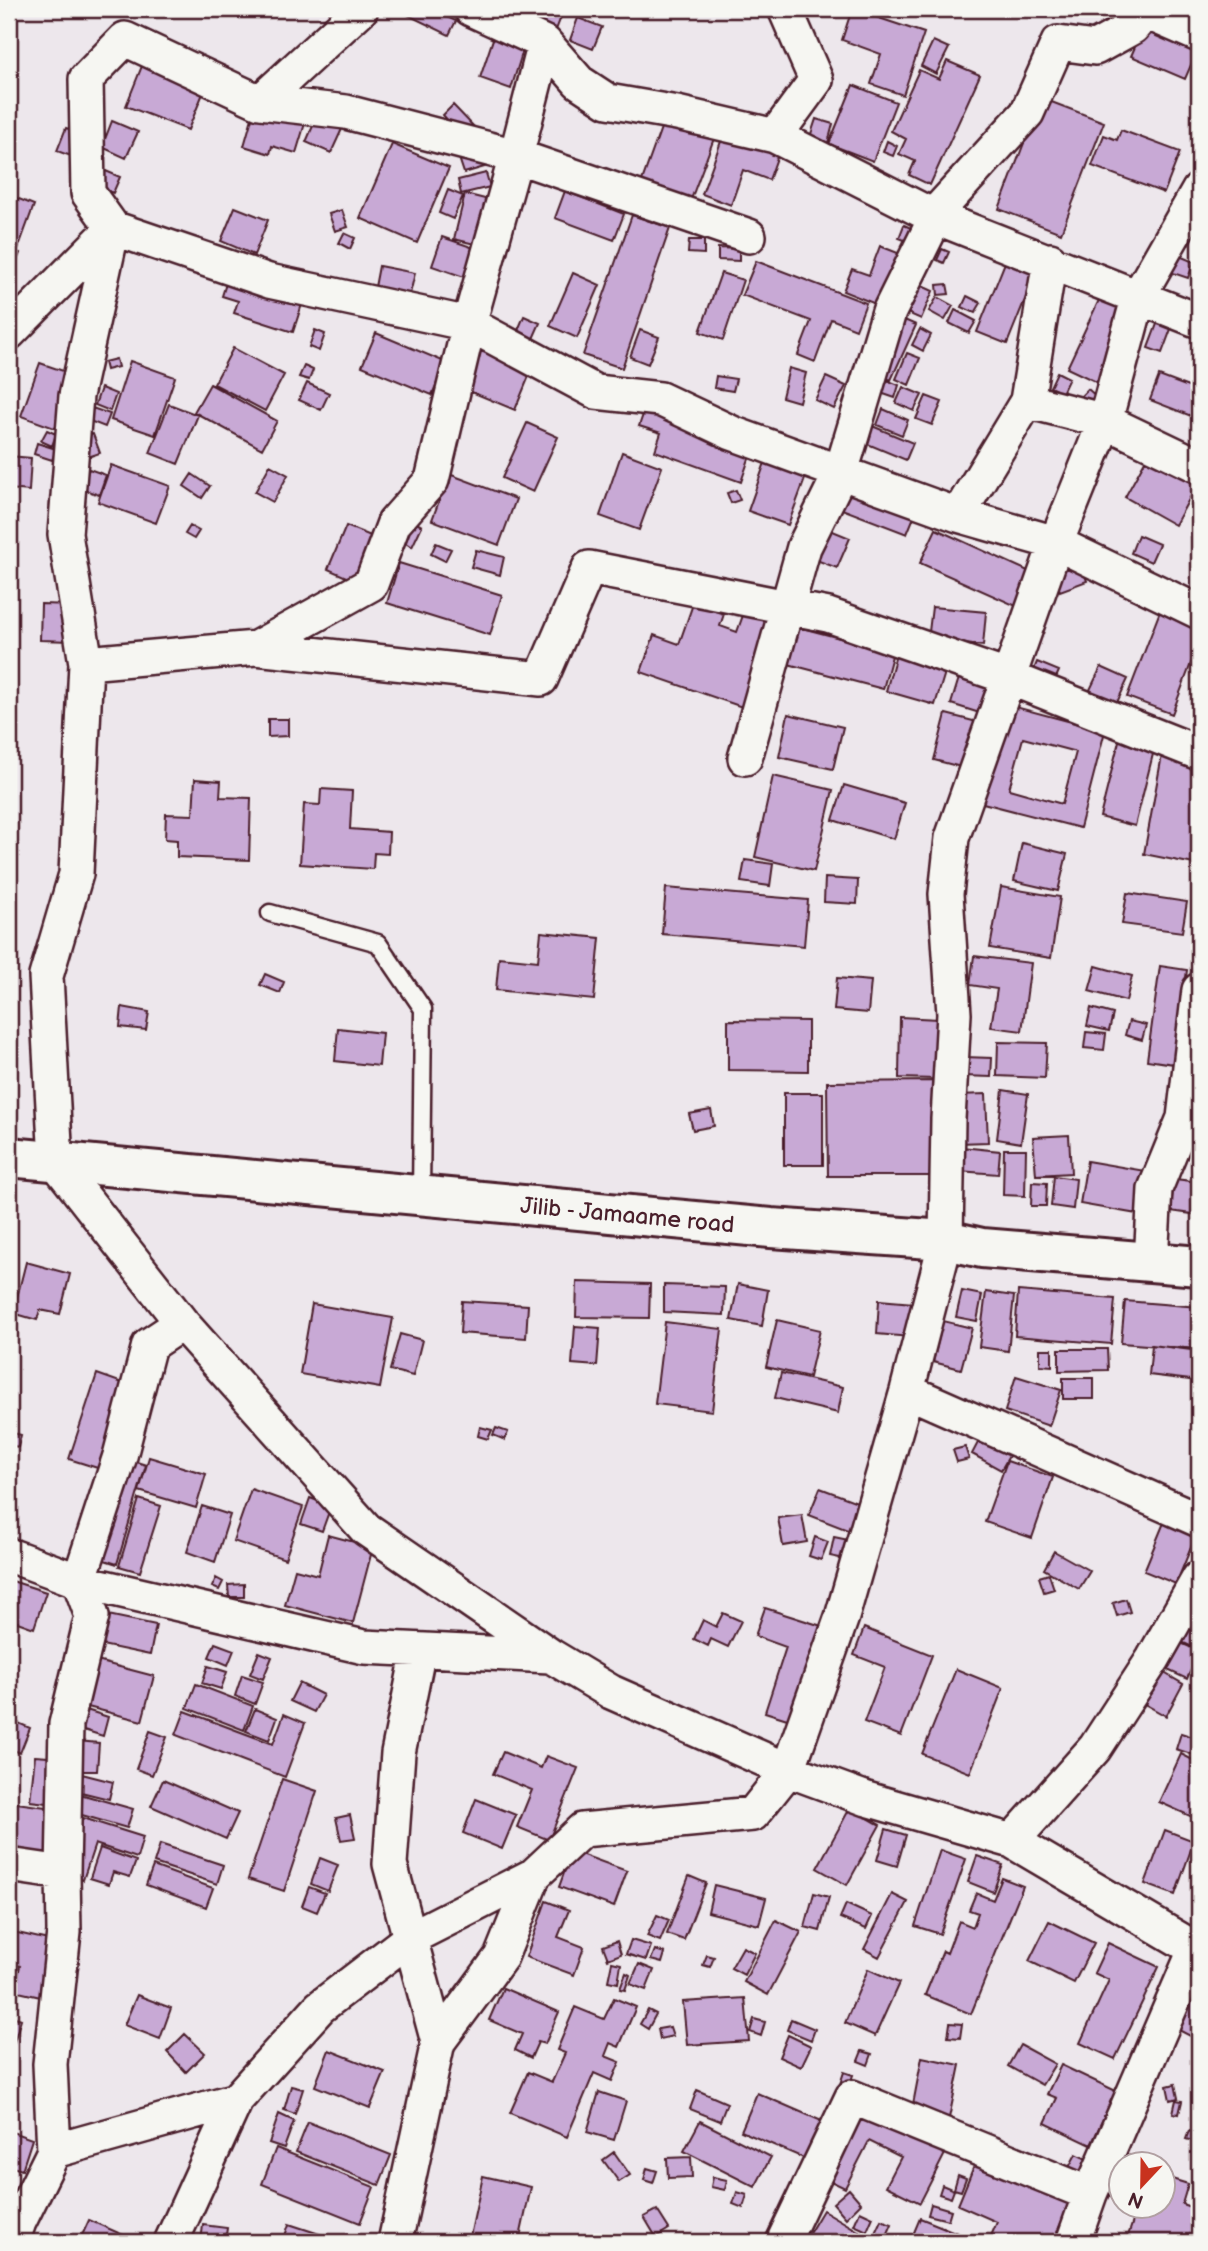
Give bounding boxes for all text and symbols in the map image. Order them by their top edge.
street label: Jilib - Jamaame road [519,1192,735,1240]
north arrow [1106,2150,1176,2220]
text: N [1125,2186,1147,2213]

